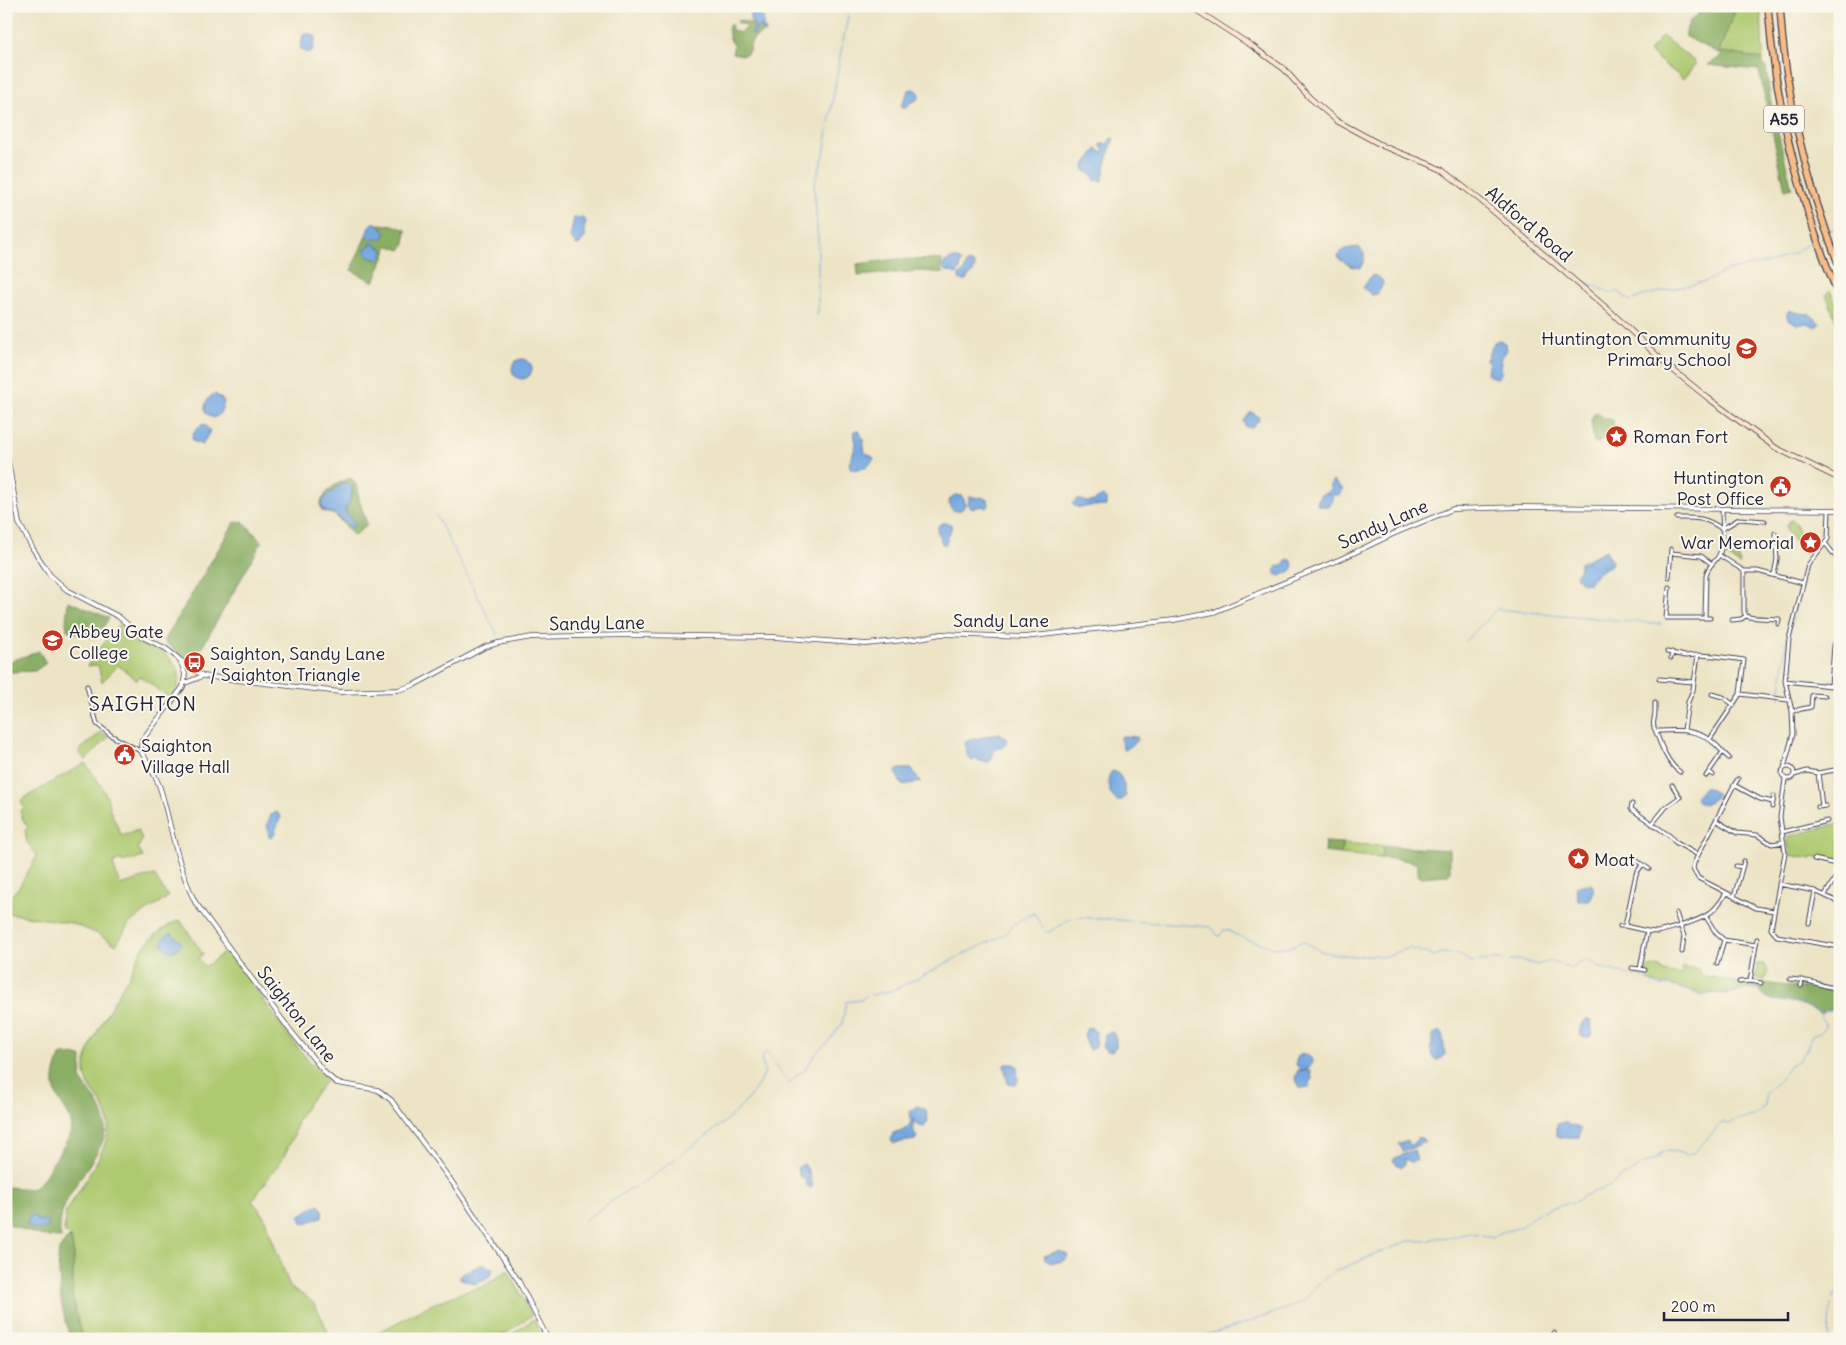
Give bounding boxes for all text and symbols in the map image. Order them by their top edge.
road number: A55 [1764,106,1804,132]
street label: Aldford Road [1481,181,1577,267]
place label: Huntington Community Primary School [1541,327,1731,371]
school or university icon: Huntington Community Primary School [1735,336,1759,360]
place icon: Roman Fort [1605,424,1629,448]
place label: Roman Fort [1633,425,1728,448]
place label: Huntington Post Office [1673,466,1764,510]
public building icon: Huntington Post Office [1768,475,1792,499]
street label: Sandy Lane [1335,494,1431,554]
place icon: War Memorial [1798,530,1822,554]
place label: War Memorial [1681,531,1794,554]
street label: Sandy Lane [953,609,1049,632]
street label: Sandy Lane [549,611,645,635]
place label: Abbey Gate College [69,620,163,664]
school or university icon: Abbey Gate College [41,629,65,653]
place label: Saighton, Sandy Lane / Saighton Triangle [210,642,385,686]
bus stop icon: Saighton, Sandy Lane / Saighton Triangle [182,651,206,675]
district label: SAIGHTON [89,691,197,716]
place label: Saighton Village Hall [141,734,230,778]
public building icon: Saighton Village Hall [113,743,137,767]
place icon: Moat [1566,847,1590,871]
place label: Moat [1594,848,1635,871]
street label: Saighton Lane [252,961,342,1067]
scale bar [1664,1290,1787,1322]
text: 200 m [1671,1297,1716,1316]

